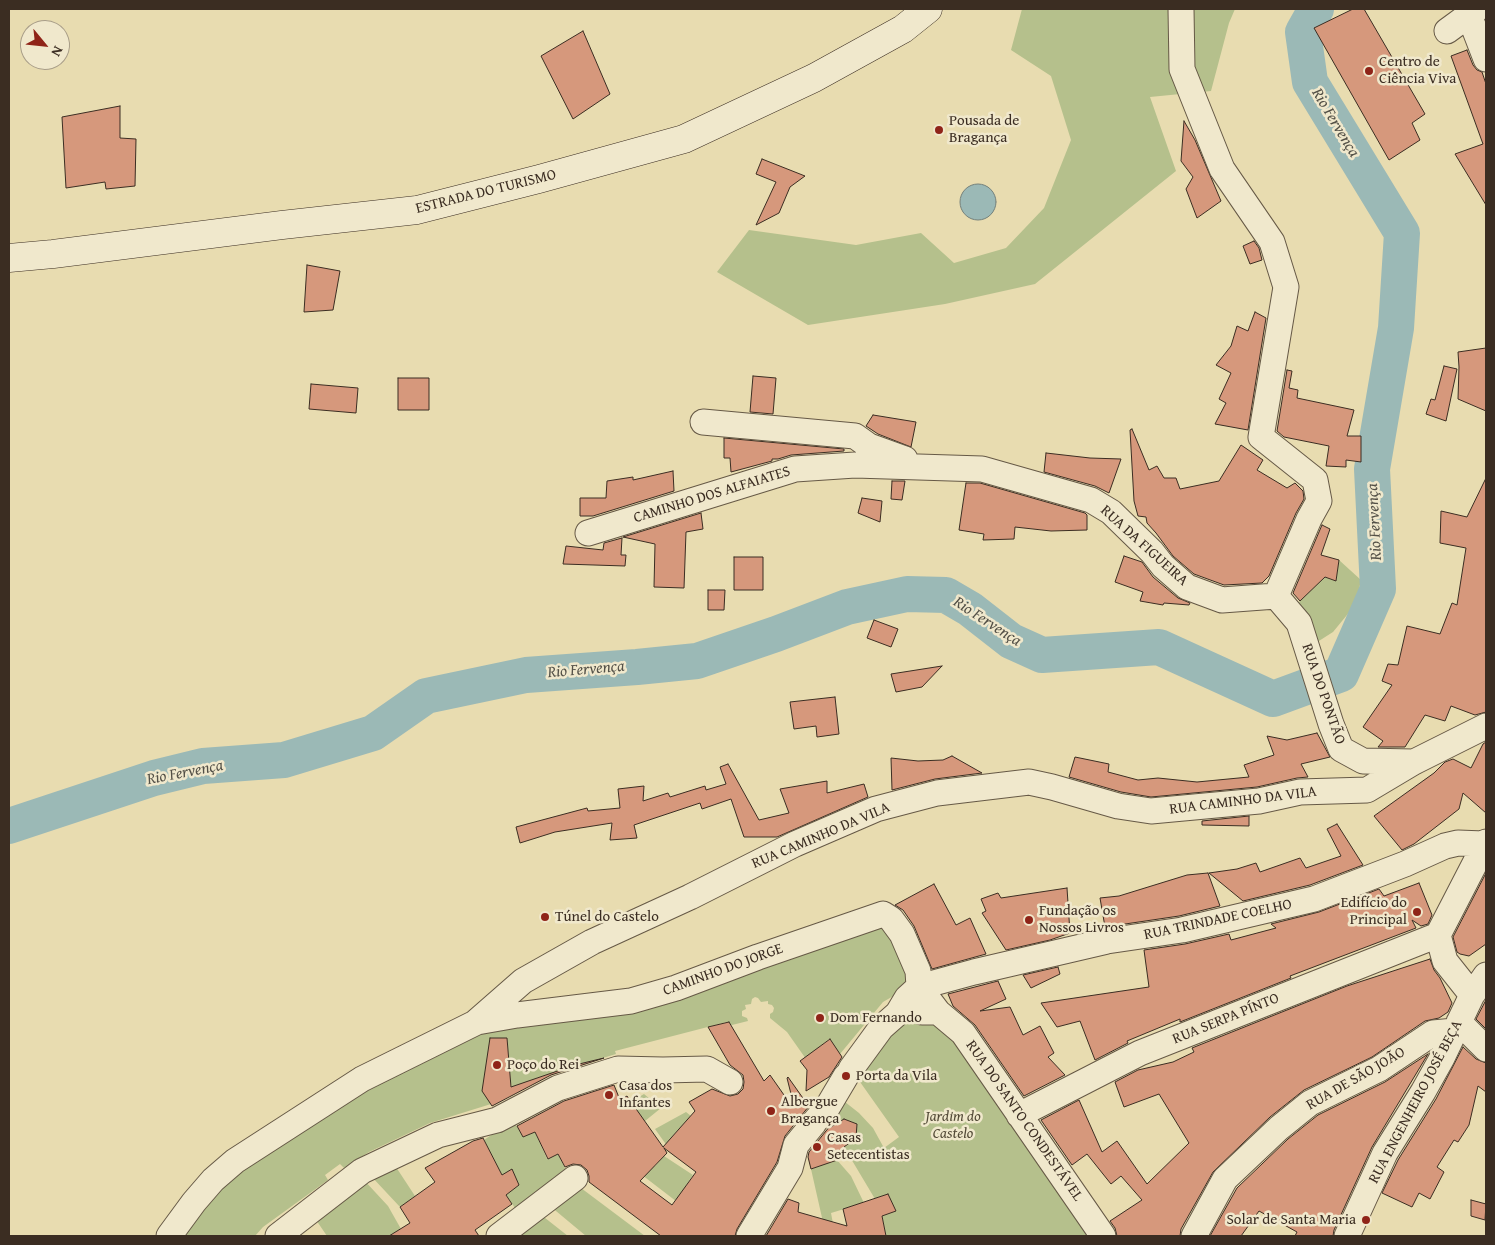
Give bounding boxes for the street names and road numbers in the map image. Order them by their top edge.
street label: ESTRADA DO TURISMO [414,166,558,218]
street label: CAMINHO DOS ALFAIATES [632,463,792,527]
street label: RUA DA FIGUEIRA [1096,502,1192,590]
street label: RUA DO PONTÃO [1297,641,1349,747]
street label: RUA CAMINHO DA VILA [1168,783,1318,819]
street label: RUA CAMINHO DA VILA [749,799,893,873]
street label: RUA TRINDADE COELHO [1142,896,1294,944]
street label: CAMINHO DO JORGE [661,940,785,1000]
street label: RUA SERPA PÍNTO [1170,989,1282,1049]
street label: RUA ENGENHEIRO JOSÉ BEÇA [1365,1017,1467,1187]
street label: RUA DO SANTO CONDESTÁVEL [962,1037,1086,1205]
street label: RUA DE SÃO JOÃO [1303,1043,1409,1115]

